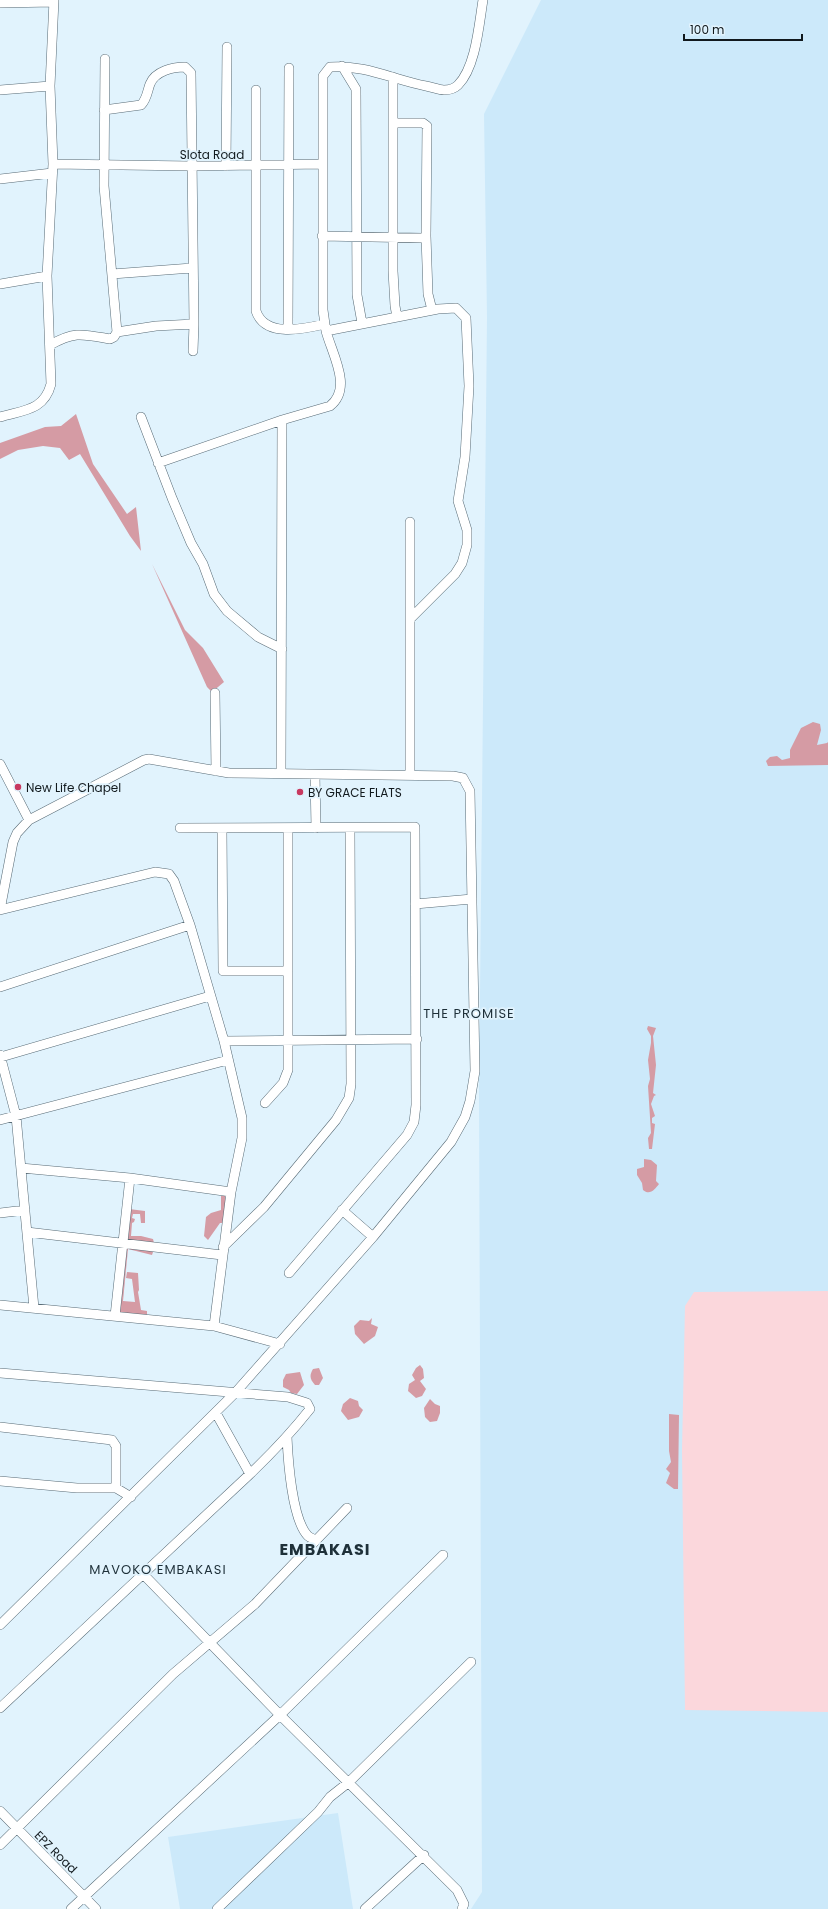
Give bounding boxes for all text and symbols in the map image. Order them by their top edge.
scale bar [684,16,802,42]
text: 100 m [690,21,724,38]
street label: Slota Road [180,146,244,163]
place label: New Life Chapel [26,779,121,796]
marker: New Life Chapel [13,782,23,792]
place label: BY GRACE FLATS [308,784,402,801]
marker: BY GRACE FLATS [295,787,305,797]
district label: THE PROMISE [423,1004,515,1023]
district label: EMBAKASI [279,1538,371,1561]
district label: MAVOKO EMBAKASI [89,1560,227,1579]
street label: EPZ Road [31,1827,81,1877]

